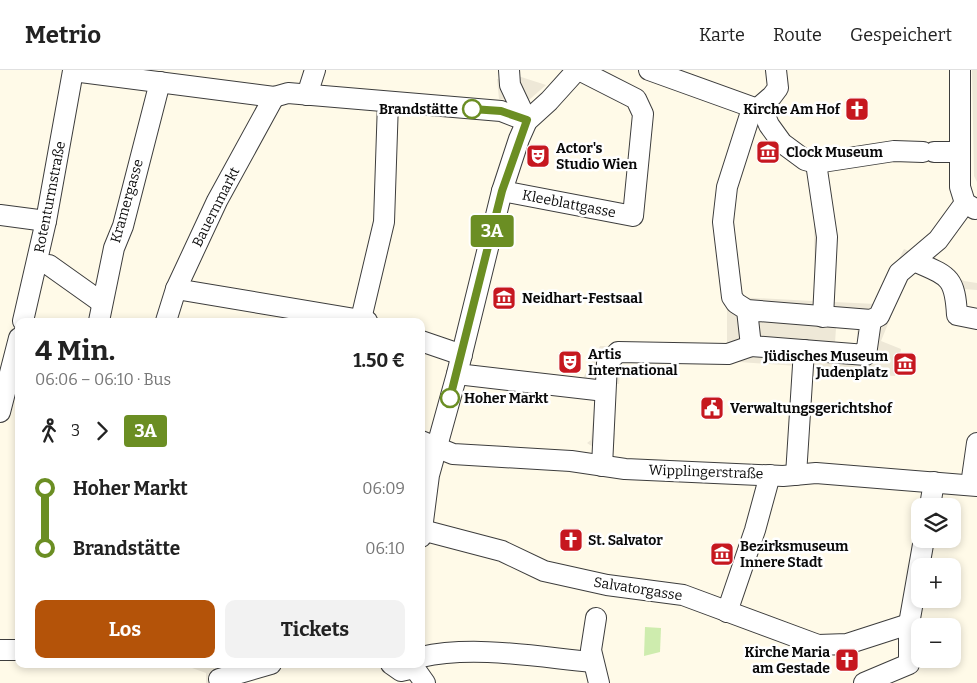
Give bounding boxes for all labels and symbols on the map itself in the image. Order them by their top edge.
church icon: Kirche Am Hof [844,96,870,122]
marker: Brandstätte [462,99,482,119]
place label: Brandstätte [379,101,458,118]
place label: Kirche Am Hof [743,101,841,118]
museum icon: Clock Museum [755,139,781,165]
street label: Rotenturmstraße [31,140,69,254]
place label: Actor's Studio Wien [556,140,637,173]
theatre icon: Actor's Studio Wien [525,143,551,169]
place label: Clock Museum [786,144,883,161]
street label: Kramergasse [107,157,147,245]
street label: Bauernmarkt [189,164,243,250]
street label: Kleeblattgasse [521,187,617,221]
line badge: 3A [470,215,514,247]
museum icon: Neidhart-Festsaal [491,285,517,311]
place label: Neidhart-Festsaal [522,290,643,307]
place label: Artis International [588,346,678,379]
place label: Jüdisches Museum Judenplatz [763,348,889,381]
theatre icon: Artis International [557,349,583,375]
museum icon: Jüdisches Museum Judenplatz [892,351,918,377]
marker: Hoher Markt [440,388,460,408]
place label: Hoher Markt [464,390,549,407]
public building icon: Verwaltungsgerichtshof [699,395,725,421]
place label: Verwaltungsgerichtshof [730,400,893,417]
street label: Wipplingerstraße [648,462,764,482]
church icon: St. Salvator [558,527,584,553]
place label: St. Salvator [588,532,663,549]
place label: Bezirksmuseum Innere Stadt [740,538,849,571]
museum icon: Bezirksmuseum Innere Stadt [709,541,735,567]
street label: Salvatorgasse [592,574,684,604]
place label: Kirche Maria am Gestade [744,644,830,677]
church icon: Kirche Maria am Gestade [834,647,860,673]

